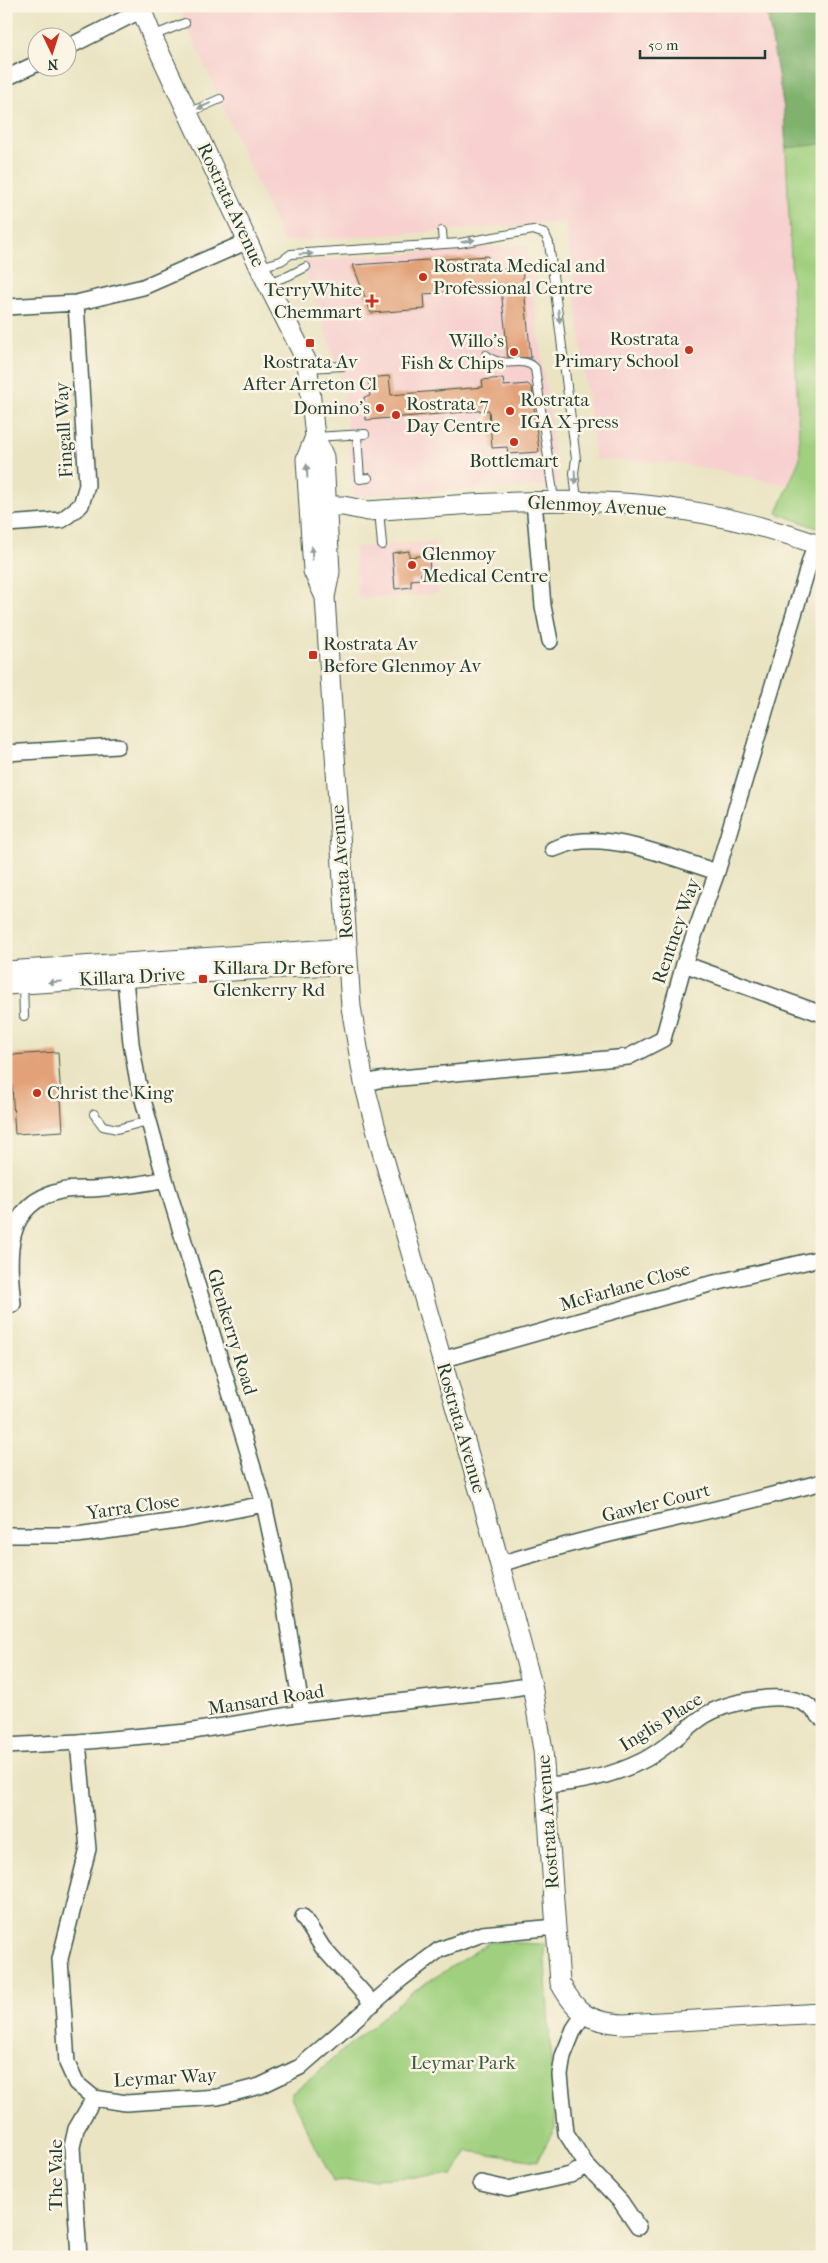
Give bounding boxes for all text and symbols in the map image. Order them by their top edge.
north arrow [28,28,78,78]
scale bar [640,28,766,60]
text: 50 m [648,36,679,54]
text: N [47,56,59,73]
one-way arrow [197,103,211,111]
street label: Rostrata Avenue [193,139,269,271]
one-way arrow [460,237,476,245]
one-way arrow [298,249,314,257]
place label: Rostrata Medical and Professional Centre [433,255,606,299]
marker: Rostrata Medical and Professional Centre [417,271,429,283]
place label: TerryWhite Chemmart [264,279,362,323]
marker: TerryWhite Chemmart [366,295,378,307]
one-way arrow [555,308,563,324]
place label: Rostrata Primary School [554,328,679,372]
place label: Willo's Fish & Chips [400,330,504,374]
marker: Rostrata Av After Arreton Cl [304,337,316,349]
marker: Rostrata Primary School [683,344,695,356]
marker: Willo's Fish & Chips [508,346,520,358]
place label: Rostrata Av After Arreton Cl [242,351,377,395]
street label: Fingall Way [50,380,78,479]
place label: Rostrata IGA X-press [520,389,618,433]
place label: Rostrata 7 Day Centre [406,393,500,437]
place label: Domino's [293,397,370,419]
marker: Domino's [374,402,386,414]
marker: Rostrata IGA X-press [504,405,516,417]
marker: Rostrata 7 Day Centre [390,409,402,421]
marker: Bottlemart [508,436,520,448]
place label: Bottlemart [469,450,559,472]
one-way arrow [303,462,311,478]
one-way arrow [572,470,580,486]
street label: Glenmoy Avenue [527,491,667,521]
place label: Glenmoy Medical Centre [422,543,548,587]
one-way arrow [308,544,316,560]
marker: Glenmoy Medical Centre [406,559,418,571]
place label: Rostrata Av Before Glenmoy Av [323,633,481,677]
marker: Rostrata Av Before Glenmoy Av [307,649,319,661]
street label: Rostrata Avenue [326,804,358,940]
street label: Rentney Way [648,874,705,987]
place label: Killara Dr Before Glenkerry Rd [213,957,354,1001]
street label: Killara Drive [78,963,186,991]
marker: Killara Dr Before Glenkerry Rd [197,973,209,985]
one-way arrow [46,978,62,986]
place label: Christ the King [47,1082,174,1104]
marker: Christ the King [31,1087,43,1099]
street label: McFarlane Close [557,1258,693,1316]
street label: Glenkerry Road [202,1266,262,1398]
street label: Rostrata Avenue [432,1360,490,1496]
street label: Gawler Court [600,1479,712,1527]
street label: Yarra Close [84,1490,181,1525]
street label: Mansard Road [206,1680,326,1720]
street label: Inglis Place [615,1688,707,1756]
street label: Rostrata Avenue [532,1754,564,1890]
park label: Leymar Park [410,2052,516,2074]
street label: Leymar Way [113,2064,218,2092]
street label: The Vale [45,2139,67,2211]

